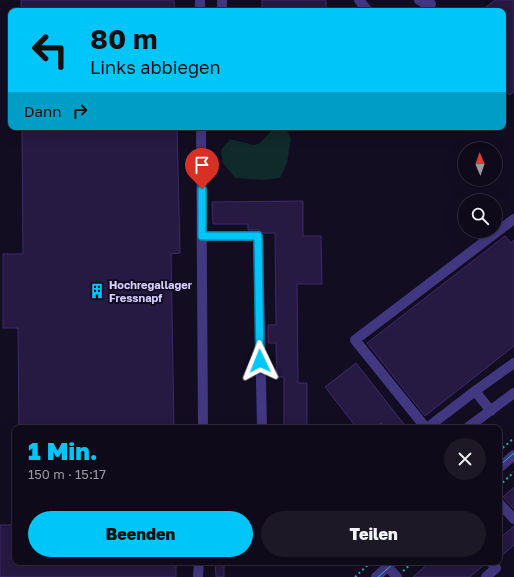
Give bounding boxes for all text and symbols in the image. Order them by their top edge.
text: 80 m [90,22,158,55]
icon: left [24,24,76,76]
text: Links abbiegen [90,56,221,78]
icon: right [69,100,91,122]
text: Dann [24,102,61,120]
north arrow [458,142,502,186]
map controls [458,142,502,238]
pin [185,148,219,189]
icon: arrive [191,154,213,176]
button: search [458,194,502,238]
place label: Hochregallager Fressnapf [109,278,193,304]
building icon: Hochregallager Fressnapf [88,282,106,300]
position arrow [239,340,281,382]
text: 1 Min. [28,436,98,465]
button: close [444,438,486,480]
text: 150 m · 15:17 [28,466,106,482]
button: Beenden [28,511,253,557]
button: Teilen [261,511,486,557]

